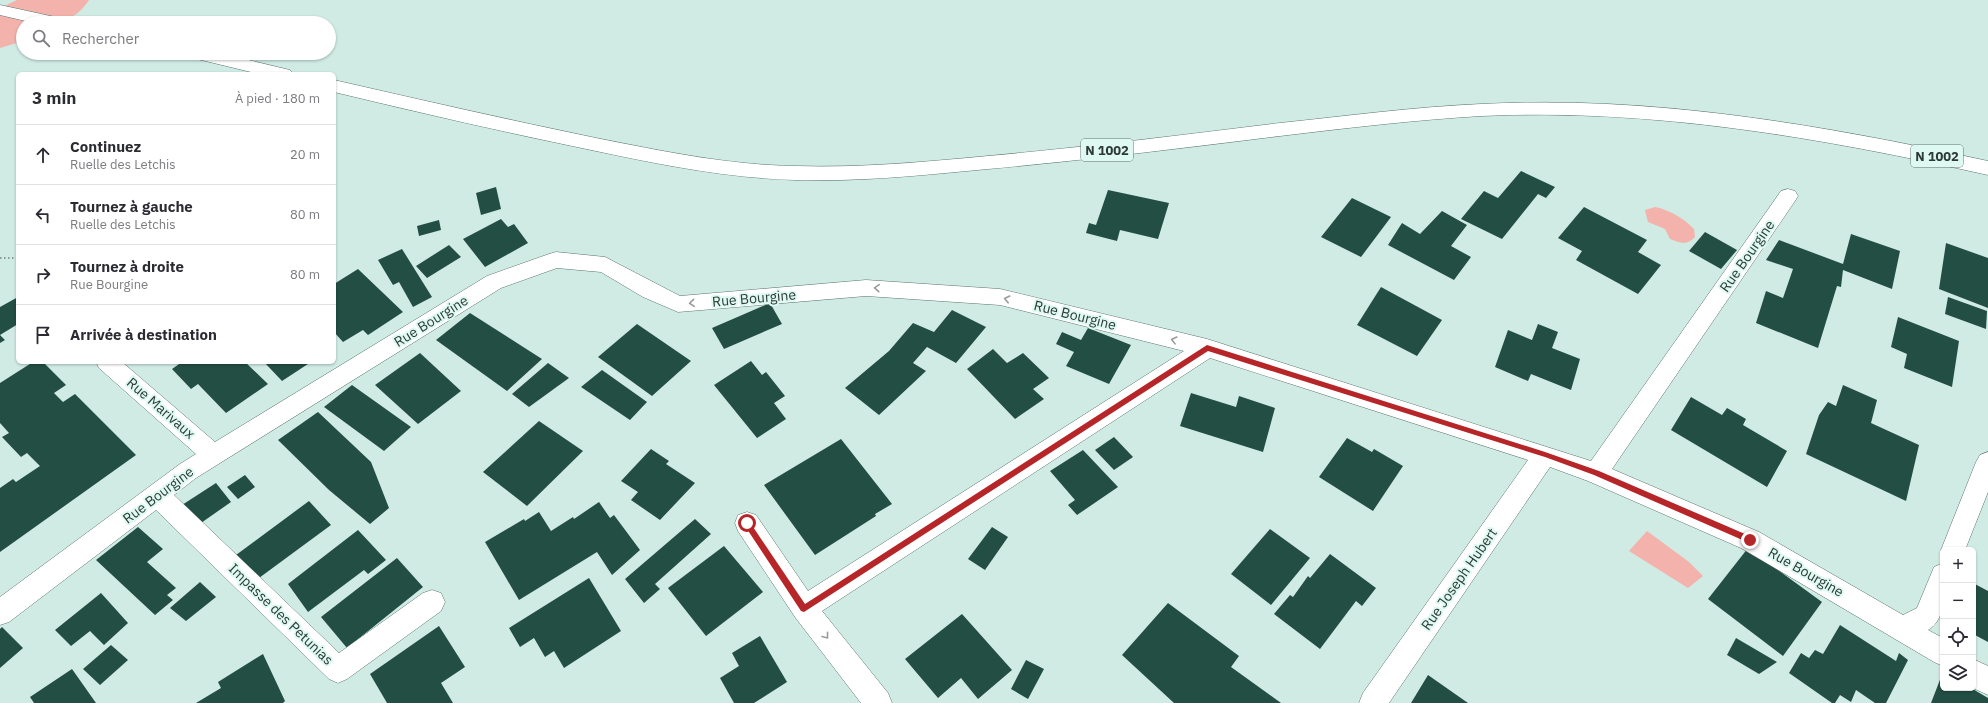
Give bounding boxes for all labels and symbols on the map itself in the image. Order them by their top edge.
road number: N 1002 [1081,139,1133,161]
road number: N 1002 [1911,145,1963,167]
street label: Rue Bourgine [1715,216,1779,296]
one-way arrow [874,284,880,293]
street label: Rue Bourgine [711,285,797,311]
street label: Rue Bourgine [391,291,472,351]
one-way arrow [1004,295,1010,303]
street label: Rue Bourgine [1032,296,1118,334]
one-way arrow [689,298,695,307]
one-way arrow [1171,336,1177,344]
street label: Rue Marivaux [123,373,199,443]
street label: Rue Bourgine [119,462,197,528]
route start [738,514,756,532]
street label: Rue Joseph Hubert [1417,524,1501,634]
route end [1741,531,1759,549]
street label: Rue Bourgine [1765,543,1847,601]
street label: Impasse des Petunias [225,559,337,669]
one-way arrow [821,632,828,639]

